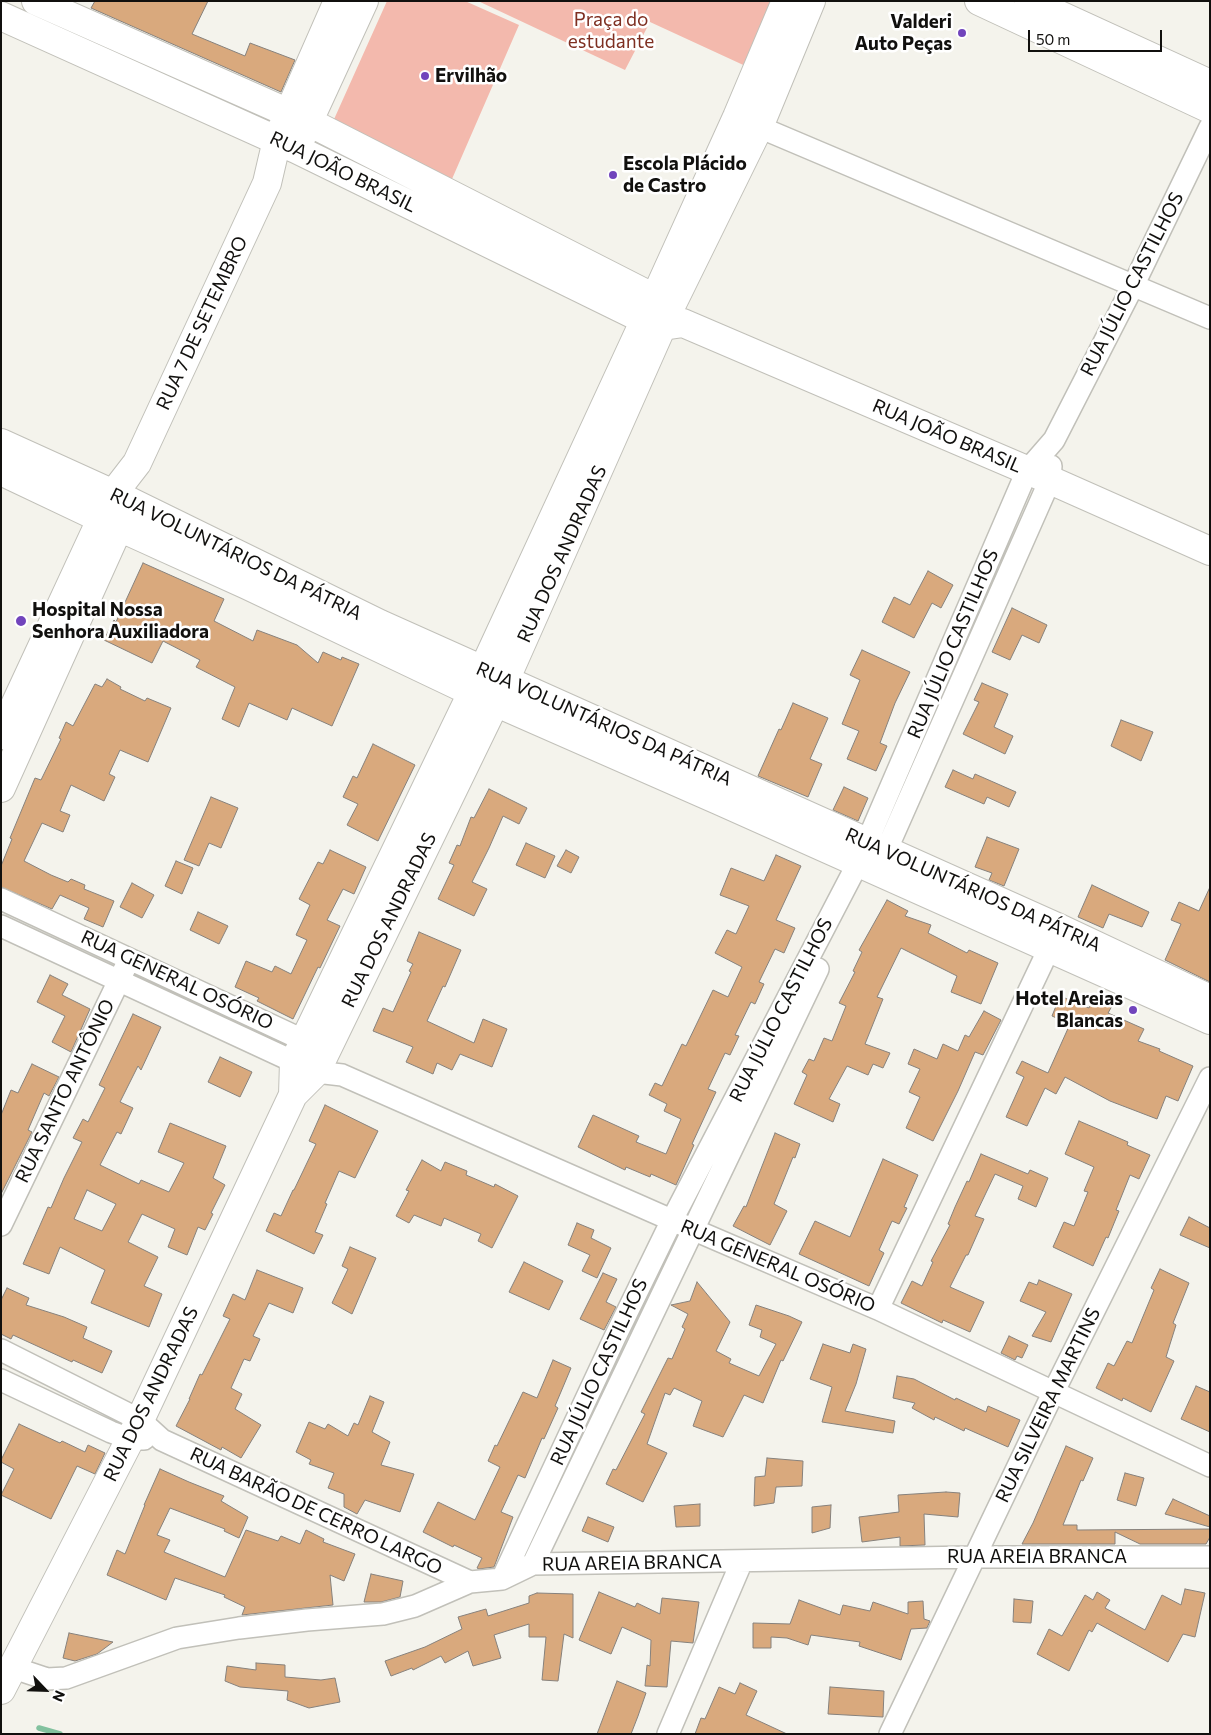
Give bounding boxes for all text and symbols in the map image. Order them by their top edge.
park label: Praça do estudante [568,9,654,53]
place label: Valderi Auto Peças [855,11,952,55]
scale bar [1031,20,1165,52]
marker: Valderi Auto Peças [956,27,968,39]
text: 50 m [1036,30,1070,48]
place label: Ervilhão [435,65,507,87]
marker: Ervilhão [419,70,431,82]
street label: RUA JOÃO BRASIL [266,127,420,217]
place label: Escola Plácido de Castro [623,153,747,197]
marker: Escola Plácido de Castro [607,169,619,181]
street label: RUA JÚLIO CASTILHOS [1076,188,1188,380]
street label: RUA 7 DE SETEMBRO [152,232,252,414]
street label: RUA JOÃO BRASIL [869,394,1025,478]
street label: RUA DOS ANDRADAS [513,462,611,646]
street label: RUA VOLUNTÁRIOS DA PÁTRIA [106,483,366,625]
street label: RUA JÚLIO CASTILHOS [903,546,1003,742]
place label: Hospital Nossa Senhora Auxiliadora [32,599,209,643]
marker: Hospital Nossa Senhora Auxiliadora [14,614,28,628]
street label: RUA VOLUNTÁRIOS DA PÁTRIA [473,657,735,791]
street label: RUA VOLUNTÁRIOS DA PÁTRIA [842,823,1104,957]
street label: RUA DOS ANDRADAS [337,829,441,1011]
street label: RUA JÚLIO CASTILHOS [725,914,837,1106]
street label: RUA GENERAL OSÓRIO [77,925,277,1035]
place label: Hotel Areias Blancas [1015,988,1123,1032]
street label: RUA SANTO ANTÔNIO [11,995,119,1187]
marker: Hotel Areias Blancas [1127,1004,1139,1016]
street label: RUA GENERAL OSÓRIO [677,1215,879,1317]
street label: RUA JÚLIO CASTILHOS [546,1275,652,1469]
street label: RUA DOS ANDRADAS [99,1303,203,1485]
street label: RUA SILVEIRA MARTINS [991,1304,1105,1506]
street label: RUA BARÃO DE CERRO LARGO [186,1442,446,1580]
street label: RUA AREIA BRANCA [947,1546,1127,1568]
street label: RUA AREIA BRANCA [542,1550,722,1576]
north arrow [20,1665,70,1715]
text: N [49,1688,69,1705]

